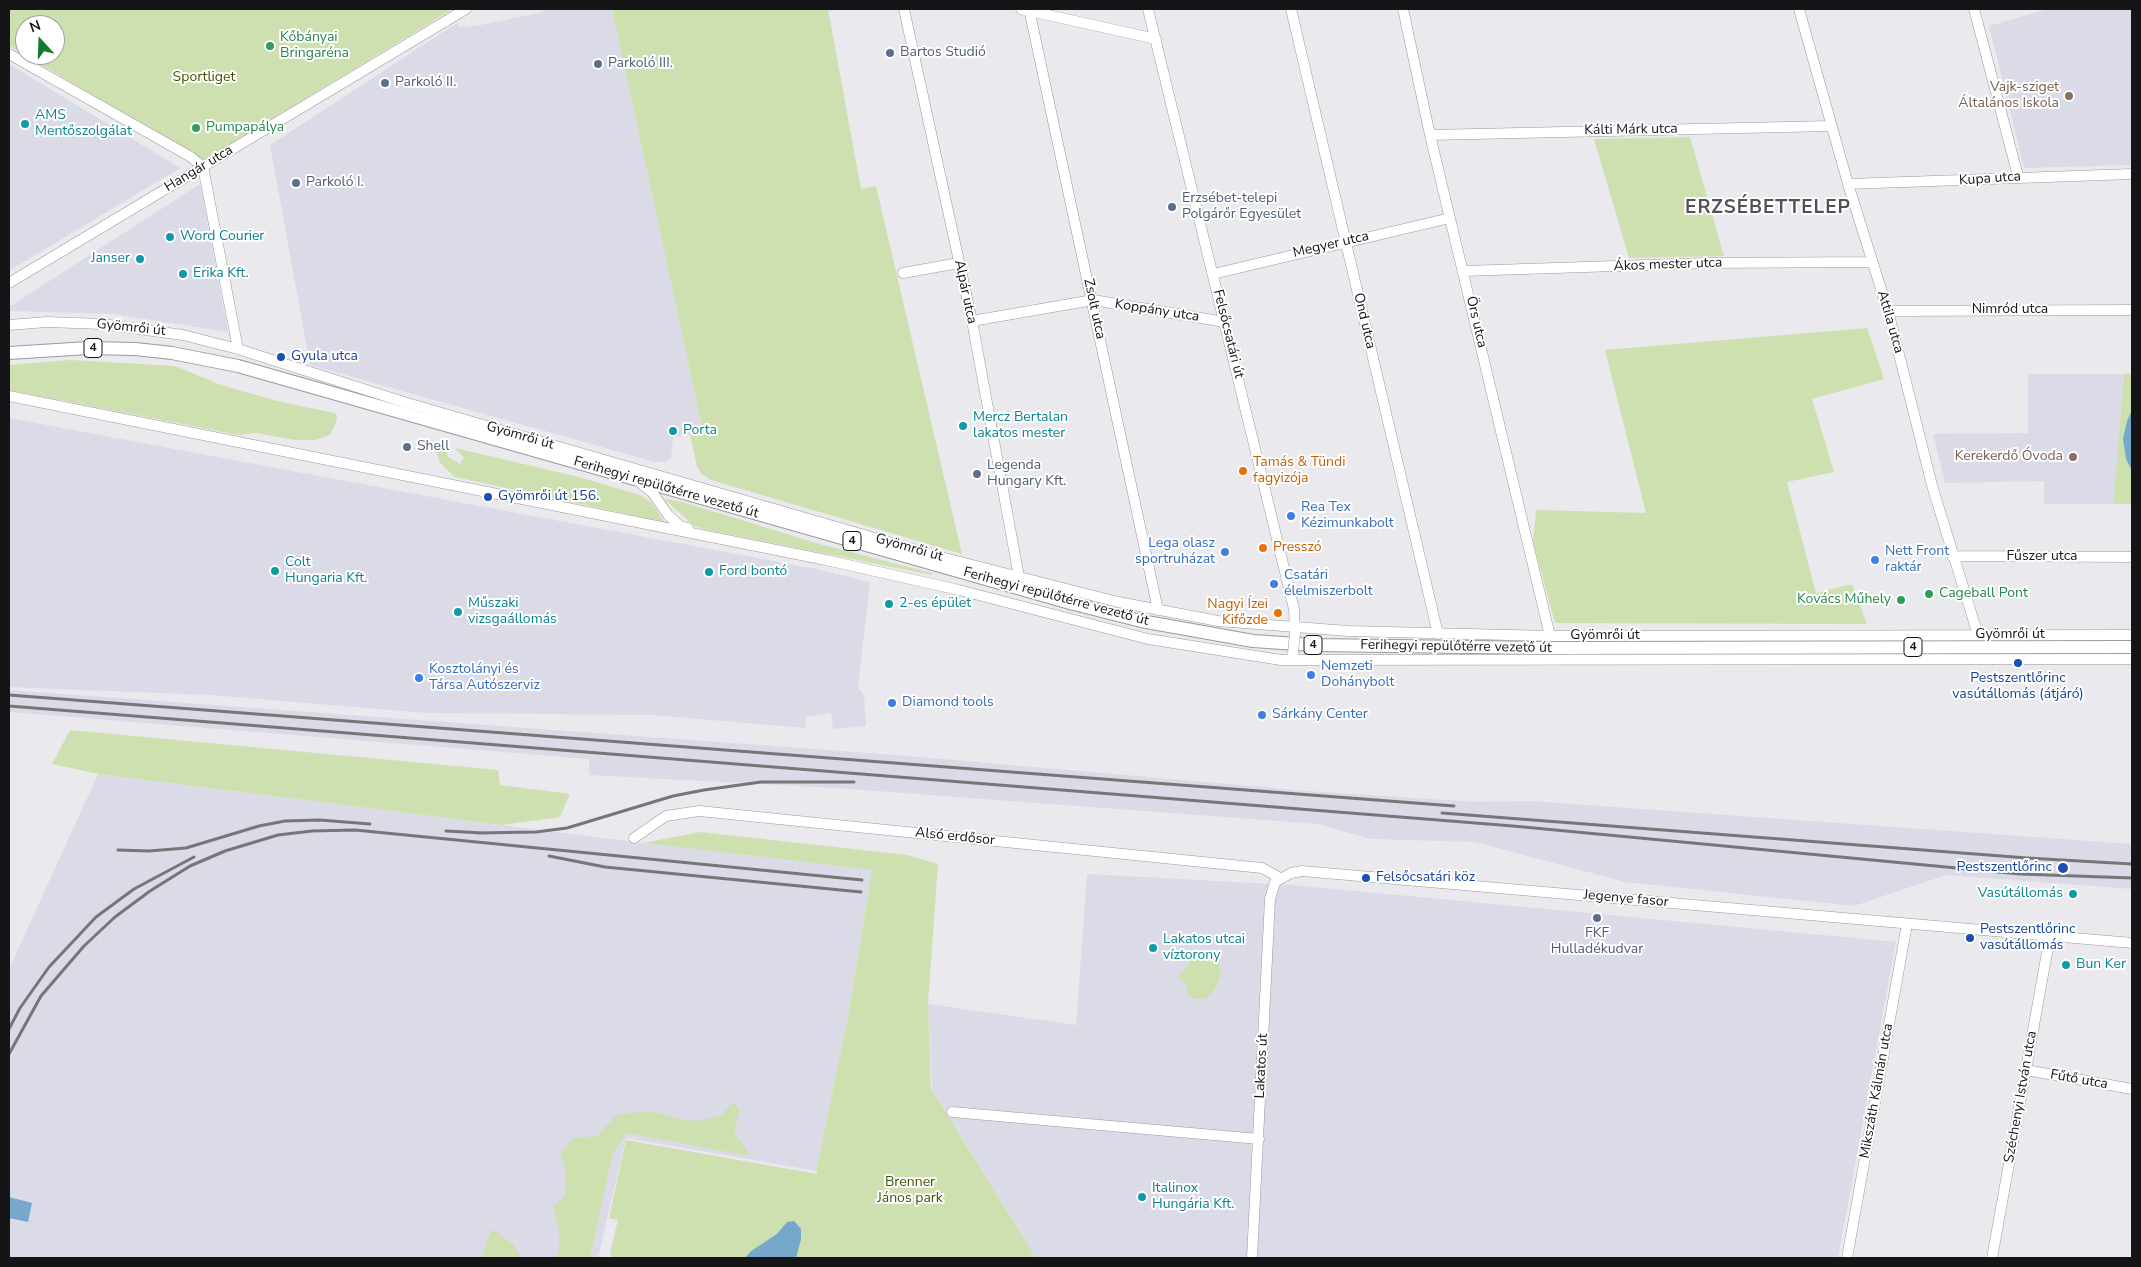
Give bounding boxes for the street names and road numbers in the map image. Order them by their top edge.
street label: Kálti Márk utca [1584,121,1678,139]
street label: Hangár utca [162,142,236,196]
street label: Kupa utca [1958,168,2022,190]
street label: Megyer utca [1291,228,1371,262]
street label: Ákos mester utca [1613,255,1723,275]
street label: Alpár utca [950,258,980,326]
street label: Zsolt utca [1079,277,1109,341]
street label: Felsőcsatári út [1209,288,1247,380]
street label: Attila utca [1873,289,1907,355]
street label: Ond utca [1349,291,1379,351]
street label: Örs utca [1462,295,1490,349]
street label: Koppány utca [1114,296,1200,326]
street label: Nimród utca [1972,302,2048,318]
street label: Gyömrői út [96,316,166,340]
road number: 4 [84,338,102,358]
street label: Gyömrői út [484,418,556,454]
street label: Ferihegyi repülőtérre vezető út [572,454,760,522]
street label: Gyömrői út [873,530,945,566]
road number: 4 [843,532,861,550]
street label: Fűszer utca [2007,549,2077,565]
street label: Ferihegyi repülőtérre vezető út [961,564,1151,630]
street label: Gyömrői út [1975,627,2045,643]
street label: Gyömrői út [1570,628,1640,644]
road number: 4 [1304,636,1322,654]
street label: Ferihegyi repülőtérre vezető út [1360,637,1552,657]
road number: 4 [1904,638,1922,656]
street label: Alsó erdősor [914,824,996,850]
street label: Jegenye fasor [1583,887,1669,911]
street label: Mikszáth Kálmán utca [1857,1022,1897,1160]
street label: Széchenyi István utca [2001,1030,2041,1164]
street label: Lakatos út [1252,1033,1272,1099]
street label: Fűtő utca [2049,1067,2109,1093]

